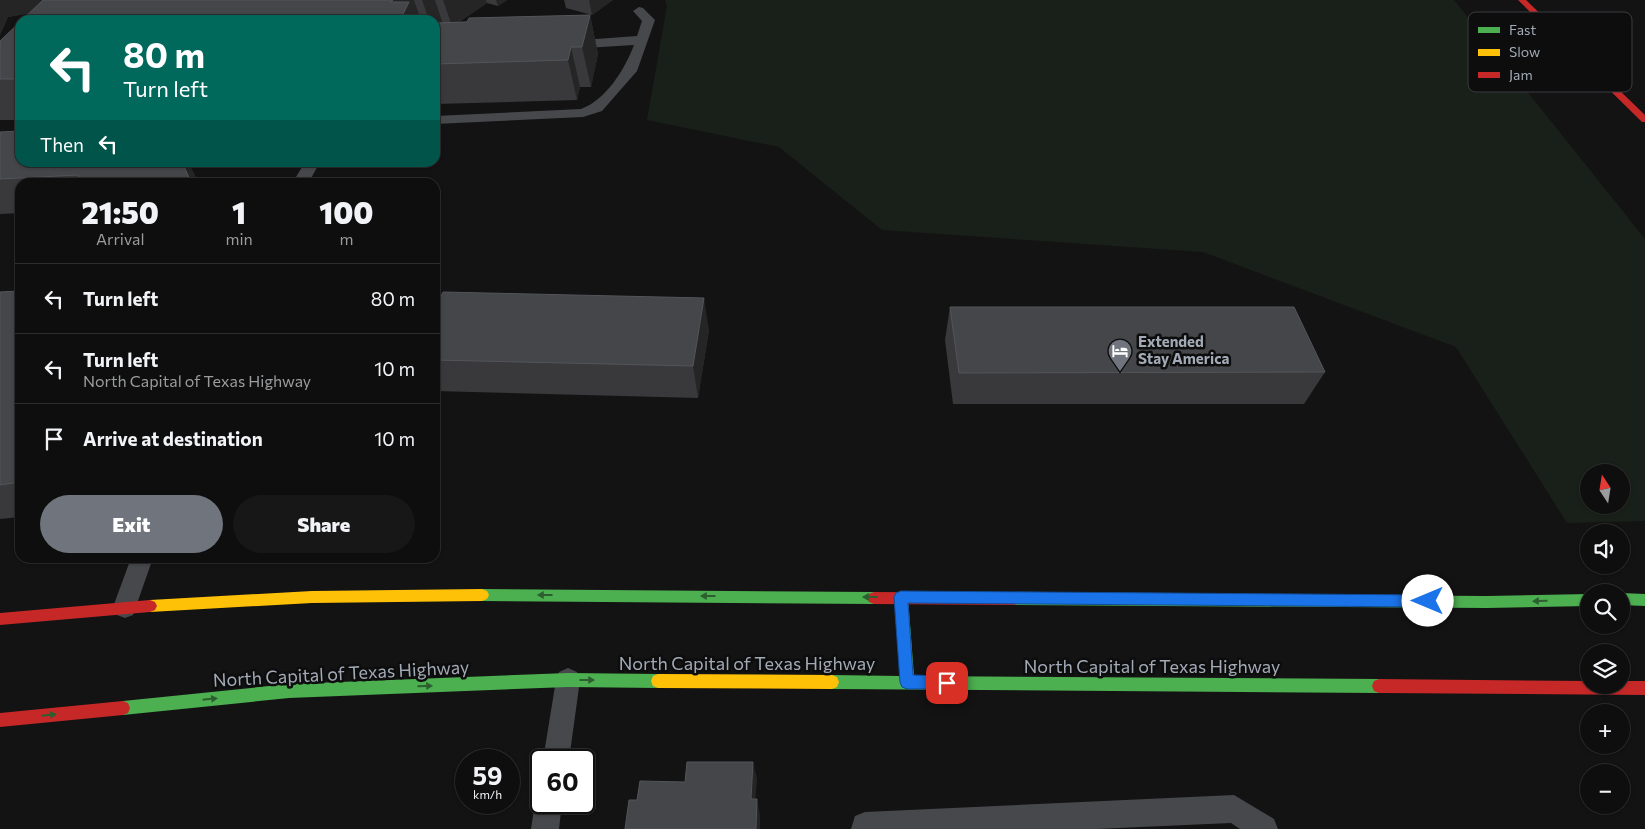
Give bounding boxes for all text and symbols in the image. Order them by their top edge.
legend [1468,12,1632,92]
text: Fast [1509,21,1536,38]
text: 80 m [123,32,205,75]
icon: left [40,35,105,100]
text: Slow [1509,43,1540,60]
text: Jam [1509,66,1533,83]
text: Turn left [123,75,208,102]
icon: left [94,130,122,158]
text: Then [40,133,84,156]
text: 21:50 [81,193,159,230]
text: 1 [232,193,246,230]
text: 100 [319,193,374,230]
text: Arrival [96,229,144,248]
text: min [225,229,253,248]
text: m [339,229,353,248]
icon: left [40,285,68,313]
text: Turn left [83,287,158,310]
text: 80 m [371,287,415,310]
place label: Extended Stay America [1138,332,1229,367]
hotel icon: Extended Stay America [1107,338,1133,372]
text: Turn left [83,348,158,371]
icon: left [40,355,68,383]
text: 10 m [374,357,415,380]
text: North Capital of Texas Highway [83,371,311,390]
icon: arrive [40,425,68,453]
text: Arrive at destination [83,427,263,450]
text: 10 m [374,427,415,450]
north arrow [1580,464,1630,514]
map controls [1580,464,1630,814]
button: Exit [40,495,223,553]
button: Share [233,495,415,553]
button: sound [1580,524,1630,574]
position arrow [1401,574,1453,626]
button: search [1580,584,1630,634]
one-way arrow [537,591,553,599]
one-way arrow [699,592,715,600]
one-way arrow [862,593,878,601]
one-way arrow [1532,597,1548,605]
button: layers [1580,644,1630,694]
street label: North Capital of Texas Highway [619,652,875,674]
street label: North Capital of Texas Highway [212,655,470,691]
street label: North Capital of Texas Highway [1024,655,1280,677]
pin [926,662,968,704]
icon: arrive [933,669,961,697]
one-way arrow [579,676,595,684]
one-way arrow [417,681,433,689]
one-way arrow [203,695,219,703]
button: + [1580,704,1630,754]
one-way arrow [41,711,57,719]
speed limit sign: 60 [530,749,595,814]
text: 59 [472,760,503,790]
button: − [1580,764,1630,814]
text: km/h [473,787,502,801]

